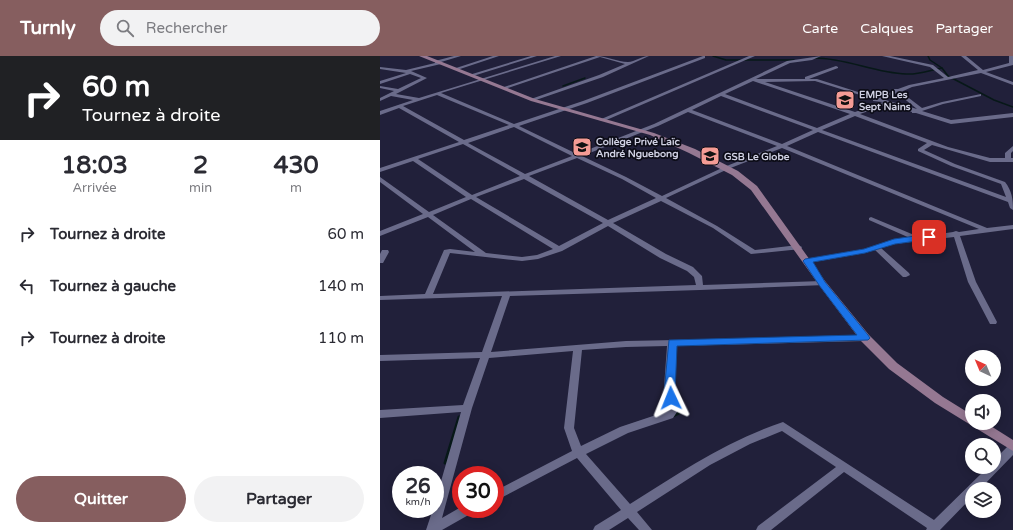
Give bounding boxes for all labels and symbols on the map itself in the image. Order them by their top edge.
school or university icon: EMPB Les Sept Nains [834,89,856,111]
place label: EMPB Les Sept Nains [859,89,911,113]
school or university icon: Collège Privé Laïc André Nguebong [571,136,593,158]
place label: Collège Privé Laïc André Nguebong [596,136,680,160]
school or university icon: GSB Le Globe [699,145,721,167]
place label: GSB Le Globe [724,151,790,163]
pin [912,220,946,254]
north arrow [965,350,1001,386]
position arrow [650,377,692,419]
speed limit sign: 30 [452,466,504,518]

